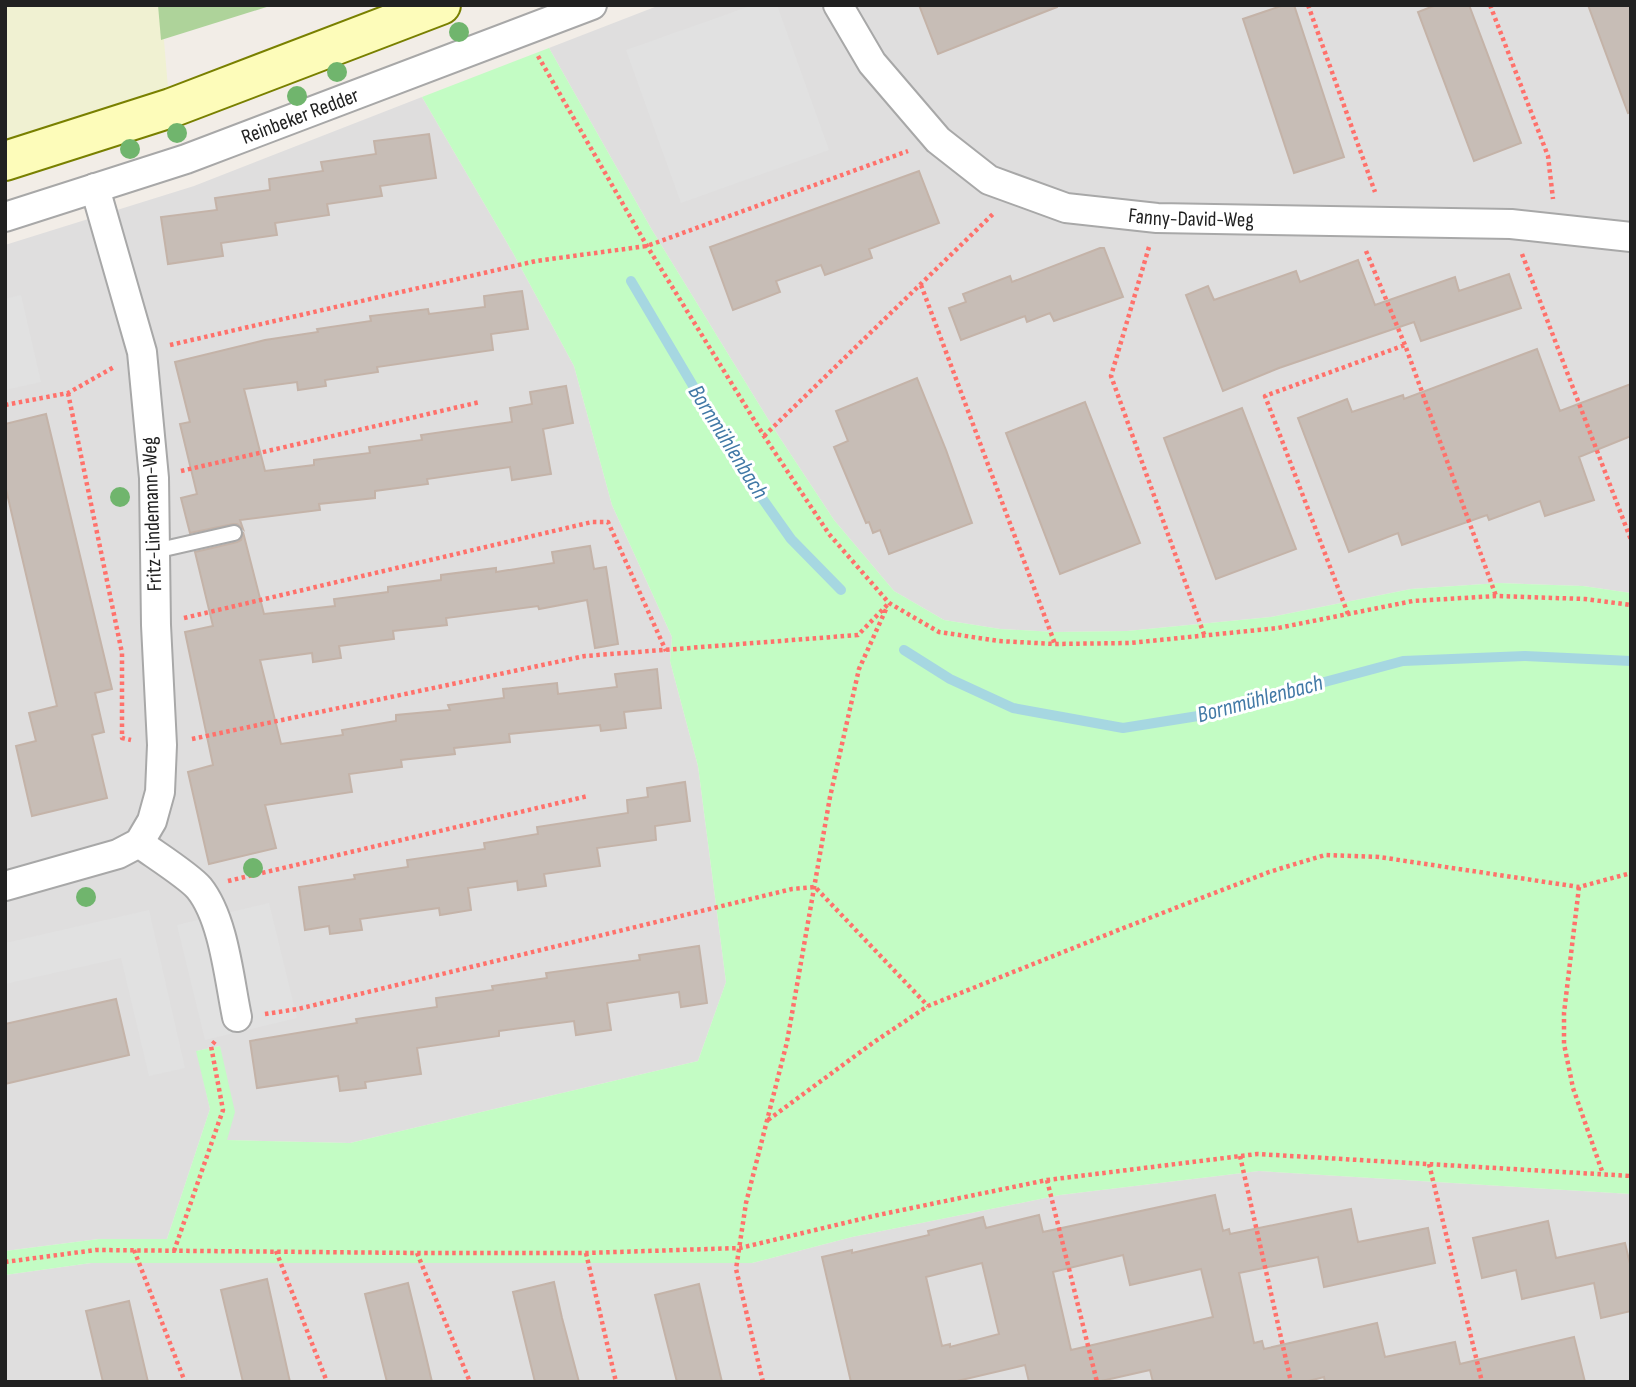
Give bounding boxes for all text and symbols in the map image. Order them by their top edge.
street label: Reinbeker Redder [238,82,362,149]
street label: Fanny-David-Weg [1127,202,1254,232]
water label: Bornmühlenbach [682,380,774,504]
street label: Fritz-Lindemann-Weg [137,436,167,592]
water label: Bornmühlenbach [1194,669,1326,729]

